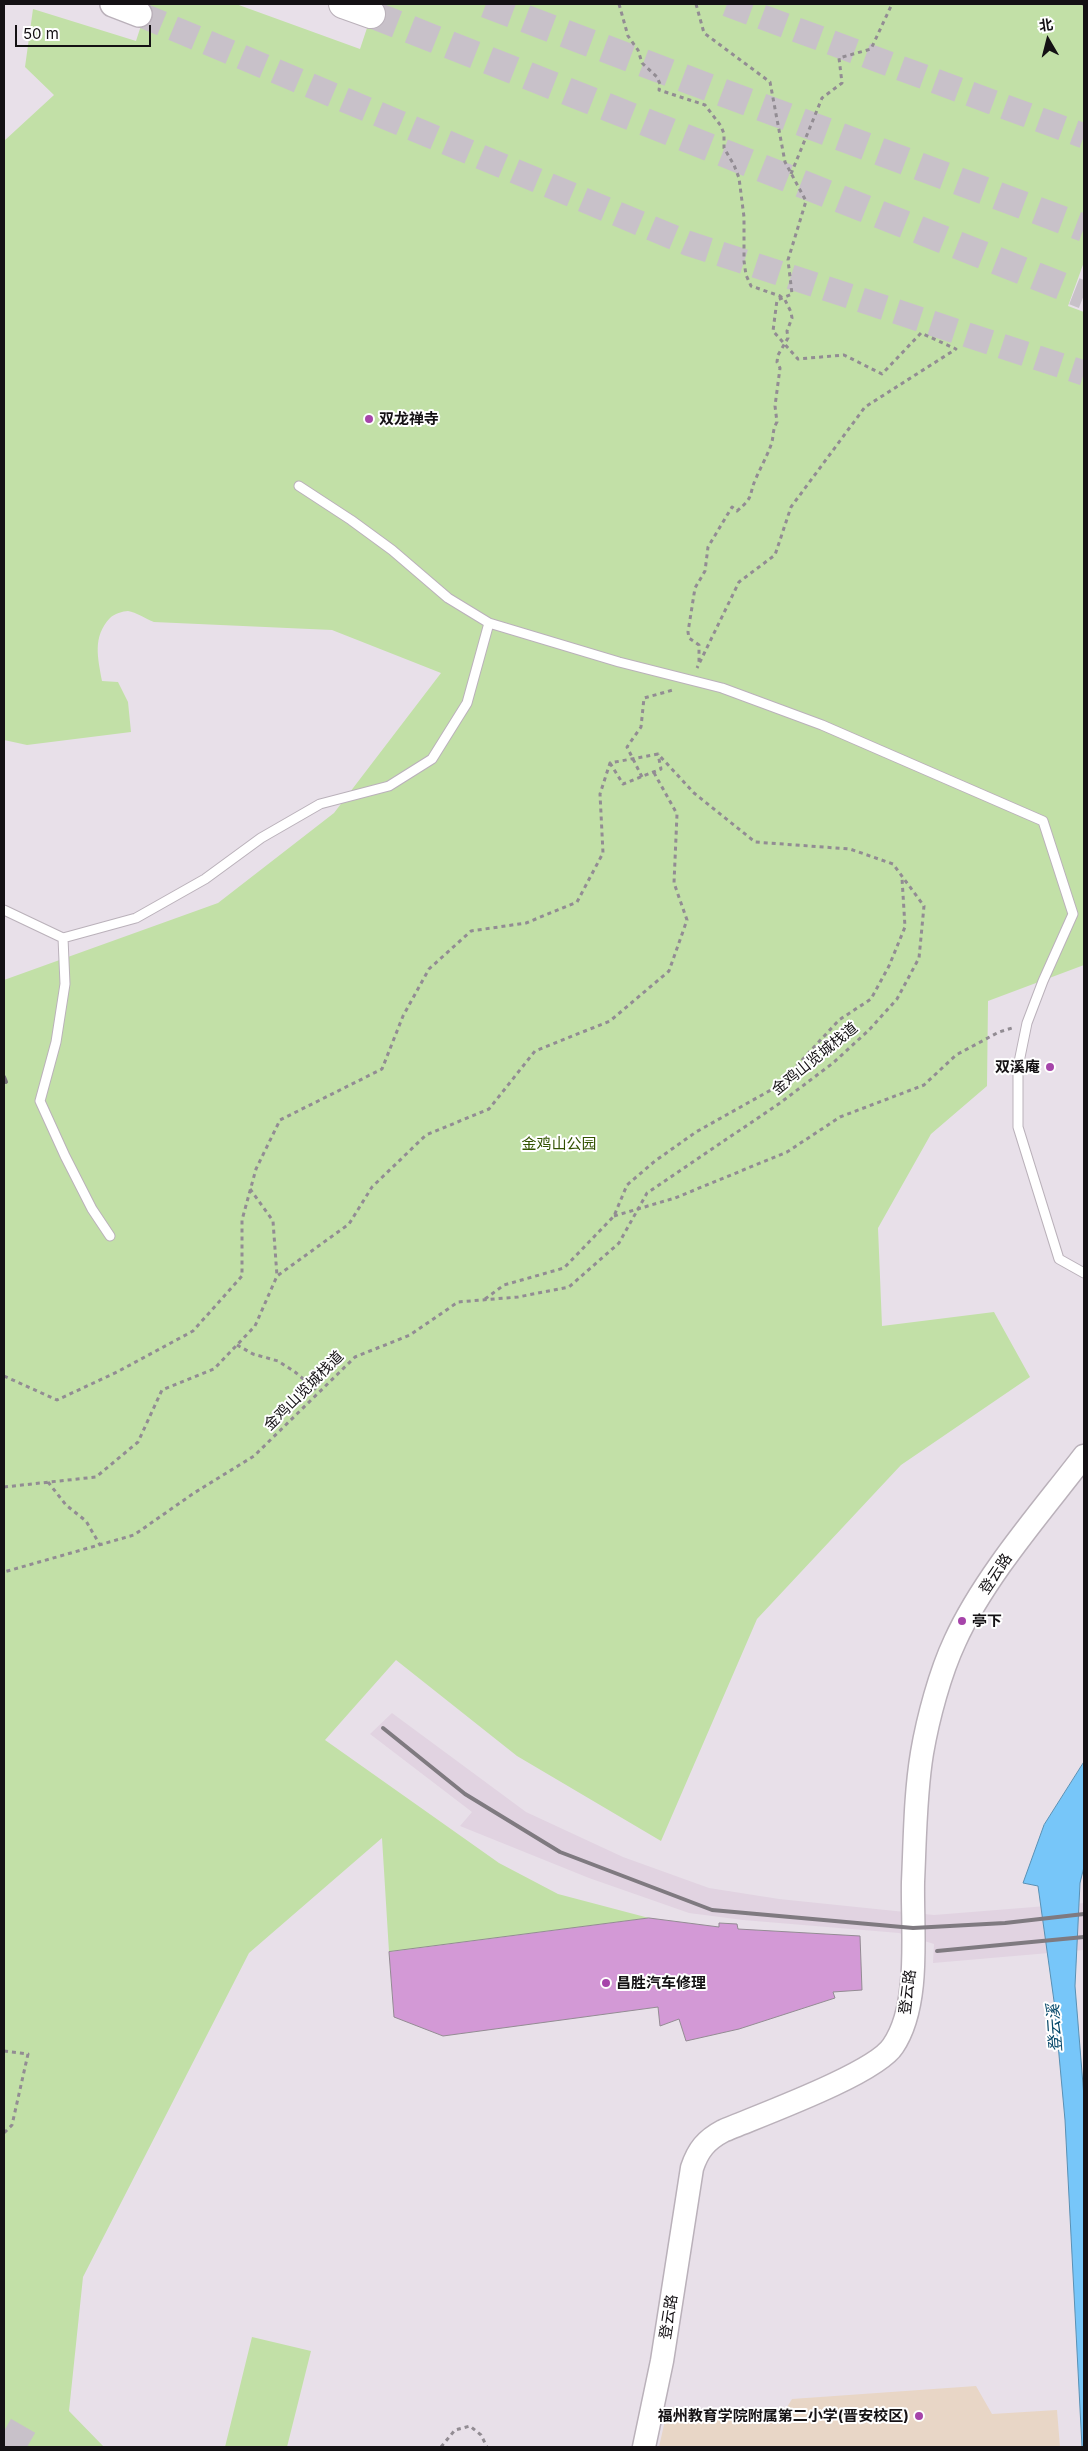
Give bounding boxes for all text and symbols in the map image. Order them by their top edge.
scale bar [18,15,154,47]
north arrow [1023,15,1073,65]
text: 北 [1038,15,1054,34]
text: 50 m [23,24,59,43]
place label: 双龙禅寺 [379,410,439,428]
marker: 双龙禅寺 [363,413,375,425]
street label: 金鸡山览城栈道 [769,1019,861,1099]
place label: 双溪庵 [995,1058,1040,1076]
marker: 双溪庵 [1044,1061,1056,1073]
park label: 金鸡山公园 [522,1135,596,1153]
street label: 金鸡山览城栈道 [261,1348,347,1434]
street label: 登云路 [976,1550,1016,1598]
place label: 亭下 [972,1612,1002,1630]
marker: 亭下 [956,1615,968,1627]
street label: 登云路 [896,1969,920,2015]
place label: 昌胜汽车修理 [616,1974,706,1992]
marker: 昌胜汽车修理 [600,1977,612,1989]
water label: 登云溪 [1044,2003,1066,2053]
street label: 登云路 [657,2293,681,2341]
place label: 福州教育学院附属第二小学(晋安校区) [658,2407,909,2425]
marker: 福州教育学院附属第二小学(晋安校区) [913,2410,925,2422]

